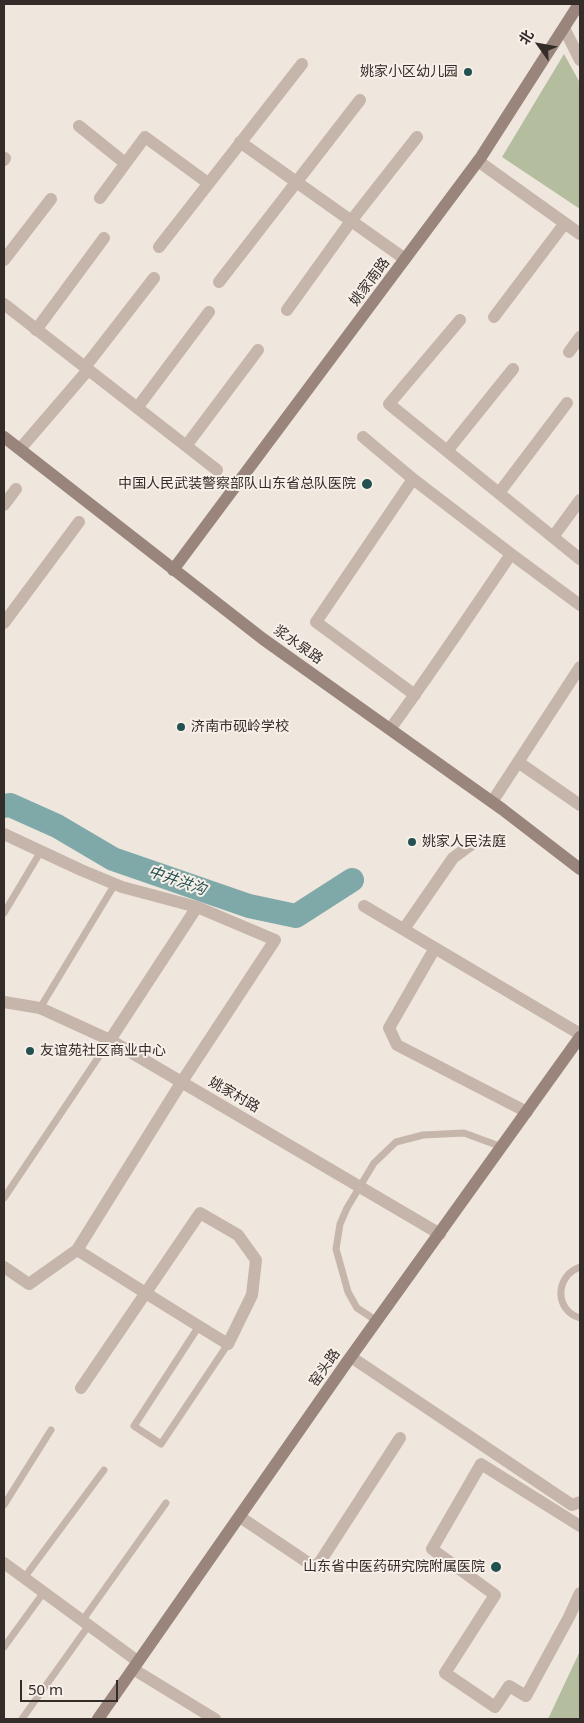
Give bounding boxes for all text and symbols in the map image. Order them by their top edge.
north arrow [514,20,564,70]
text: 北 [514,26,538,48]
place label: 姚家小区幼儿园 [360,64,458,80]
marker: 姚家小区幼儿园 [462,66,474,78]
street label: 姚家南路 [346,255,394,309]
place label: 中国人民武装警察部队山东省总队医院 [118,476,356,492]
marker: 中国人民武装警察部队山东省总队医院 [360,477,374,491]
street label: 浆水泉路 [270,622,326,668]
place label: 济南市砚岭学校 [191,719,289,735]
marker: 济南市砚岭学校 [175,721,187,733]
place label: 姚家人民法庭 [422,834,506,850]
marker: 姚家人民法庭 [406,836,418,848]
water label: 中井洪沟 [146,863,208,899]
place label: 友谊苑社区商业中心 [40,1043,166,1059]
marker: 友谊苑社区商业中心 [24,1045,36,1057]
street label: 姚家村路 [206,1074,262,1116]
street label: 窑头路 [306,1346,344,1390]
place label: 山东省中医药研究院附属医院 [303,1559,485,1575]
marker: 山东省中医药研究院附属医院 [489,1560,503,1574]
scale bar [22,1670,120,1702]
text: 50 m [28,1679,63,1699]

